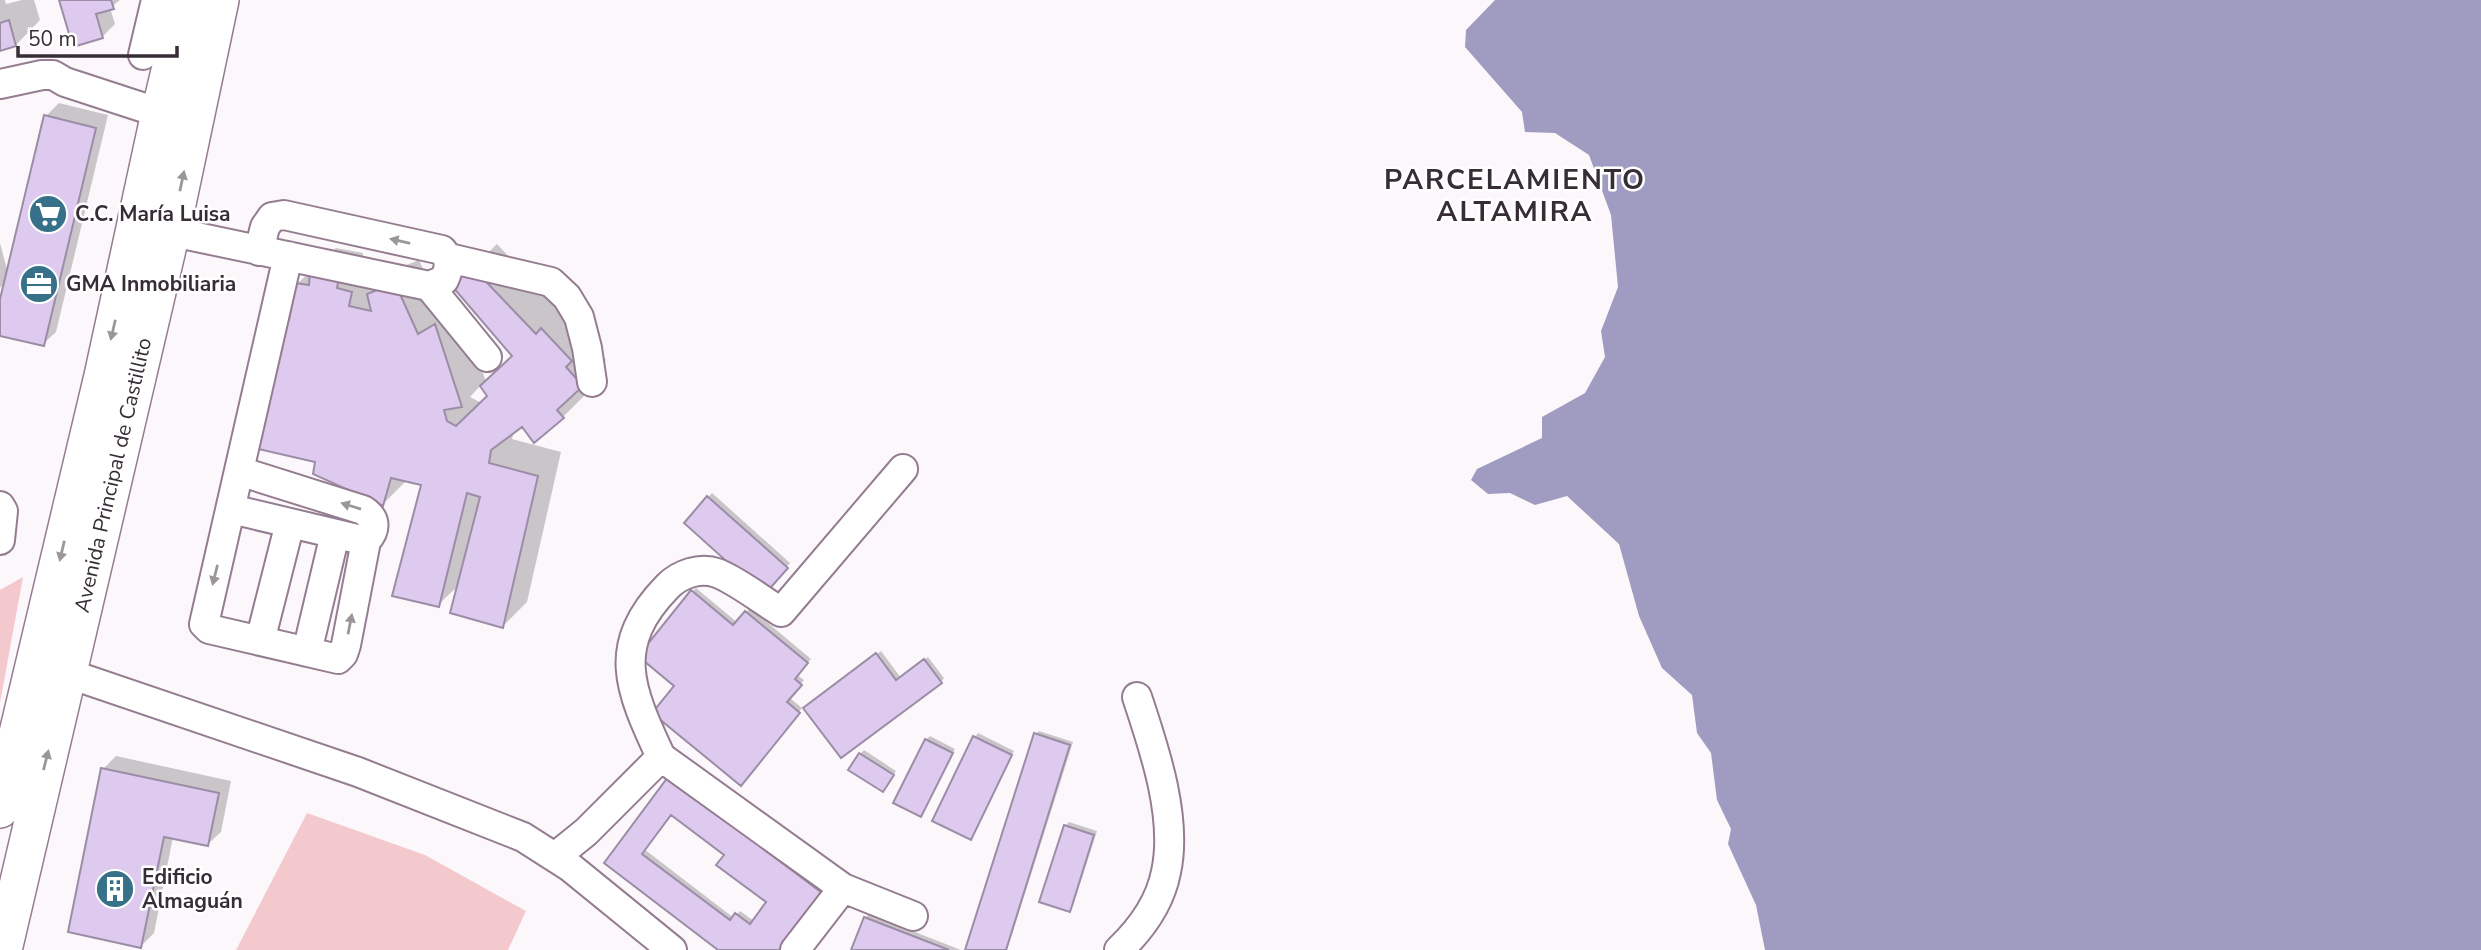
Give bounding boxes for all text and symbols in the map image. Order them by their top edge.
scale bar [18,14,177,58]
text: 50 m [28,25,77,53]
district label: PARCELAMIENTO ALTAMIRA [1384,161,1646,231]
one-way arrow [176,170,187,192]
supermarket icon: C.C. María Luisa [27,193,69,235]
place label: C.C. María Luisa [75,200,231,228]
one-way arrow [389,235,411,246]
office icon: GMA Inmobiliaria [18,263,60,305]
place label: GMA Inmobiliaria [66,270,236,298]
one-way arrow [108,319,119,341]
street label: Avenida Principal de Castillito [68,335,158,615]
one-way arrow [340,500,361,511]
one-way arrow [57,540,68,562]
one-way arrow [209,564,220,586]
one-way arrow [345,613,356,635]
one-way arrow [41,749,52,771]
place label: Edificio Almaguán [142,863,243,915]
building icon: Edificio Almaguán [94,868,136,910]

